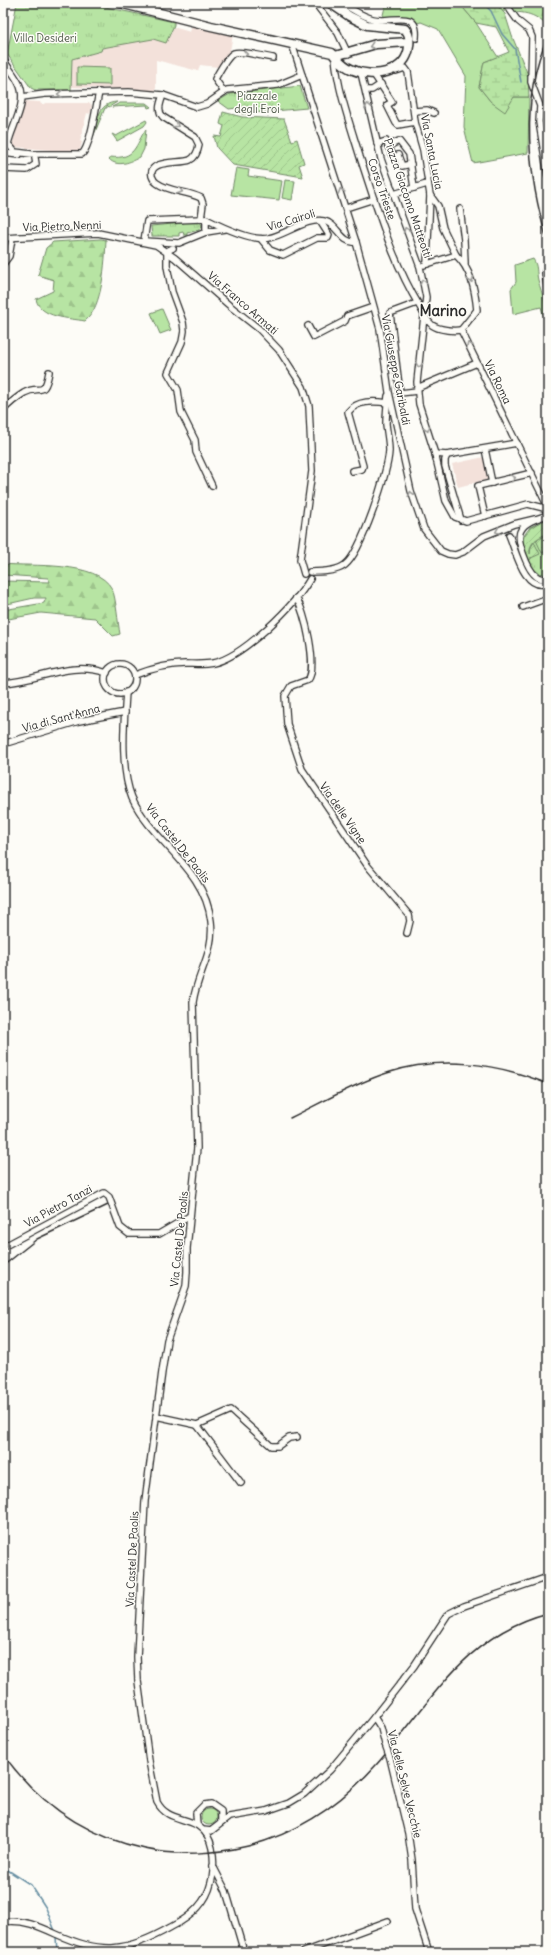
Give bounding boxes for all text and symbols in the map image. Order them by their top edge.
park label: Villa Desideri [13,31,77,45]
one-way arrow [368,41,375,50]
one-way arrow [242,49,248,58]
one-way arrow [57,89,63,98]
park label: Piazzale degli Eroi [234,89,280,116]
one-way arrow [365,103,373,109]
street label: Via Santa Lucia [418,113,446,191]
one-way arrow [172,121,179,128]
street label: Piazza Giacomo Matteotti [381,136,435,260]
street label: Corso Trieste [365,156,399,222]
one-way arrow [176,186,183,195]
one-way arrow [337,188,346,195]
street label: Via Cairoli [265,206,317,234]
street label: Via Pietro Nenni [22,218,102,234]
one-way arrow [402,227,410,234]
street label: Via Franco Armati [205,269,281,337]
one-way arrow [466,276,474,283]
one-way arrow [419,279,428,285]
district label: Marino [419,301,467,320]
street label: Via Giuseppe Garibaldi [378,314,414,426]
one-way arrow [466,342,474,350]
street label: Via Roma [481,358,515,406]
one-way arrow [415,362,424,368]
one-way arrow [422,425,431,432]
one-way arrow [510,474,516,482]
one-way arrow [408,490,416,497]
one-way arrow [494,526,502,534]
street label: Via di Sant'Anna [21,701,101,735]
street label: Via delle Vigne [317,780,369,846]
street label: Via Castel De Paolis [143,801,213,885]
street label: Via Pietro Tanzi [22,1182,94,1230]
street label: Via Castel De Paolis [167,1190,191,1288]
street label: Via Castel De Paolis [122,1511,142,1607]
street label: Via delle Selve Vecchie [385,1729,425,1839]

